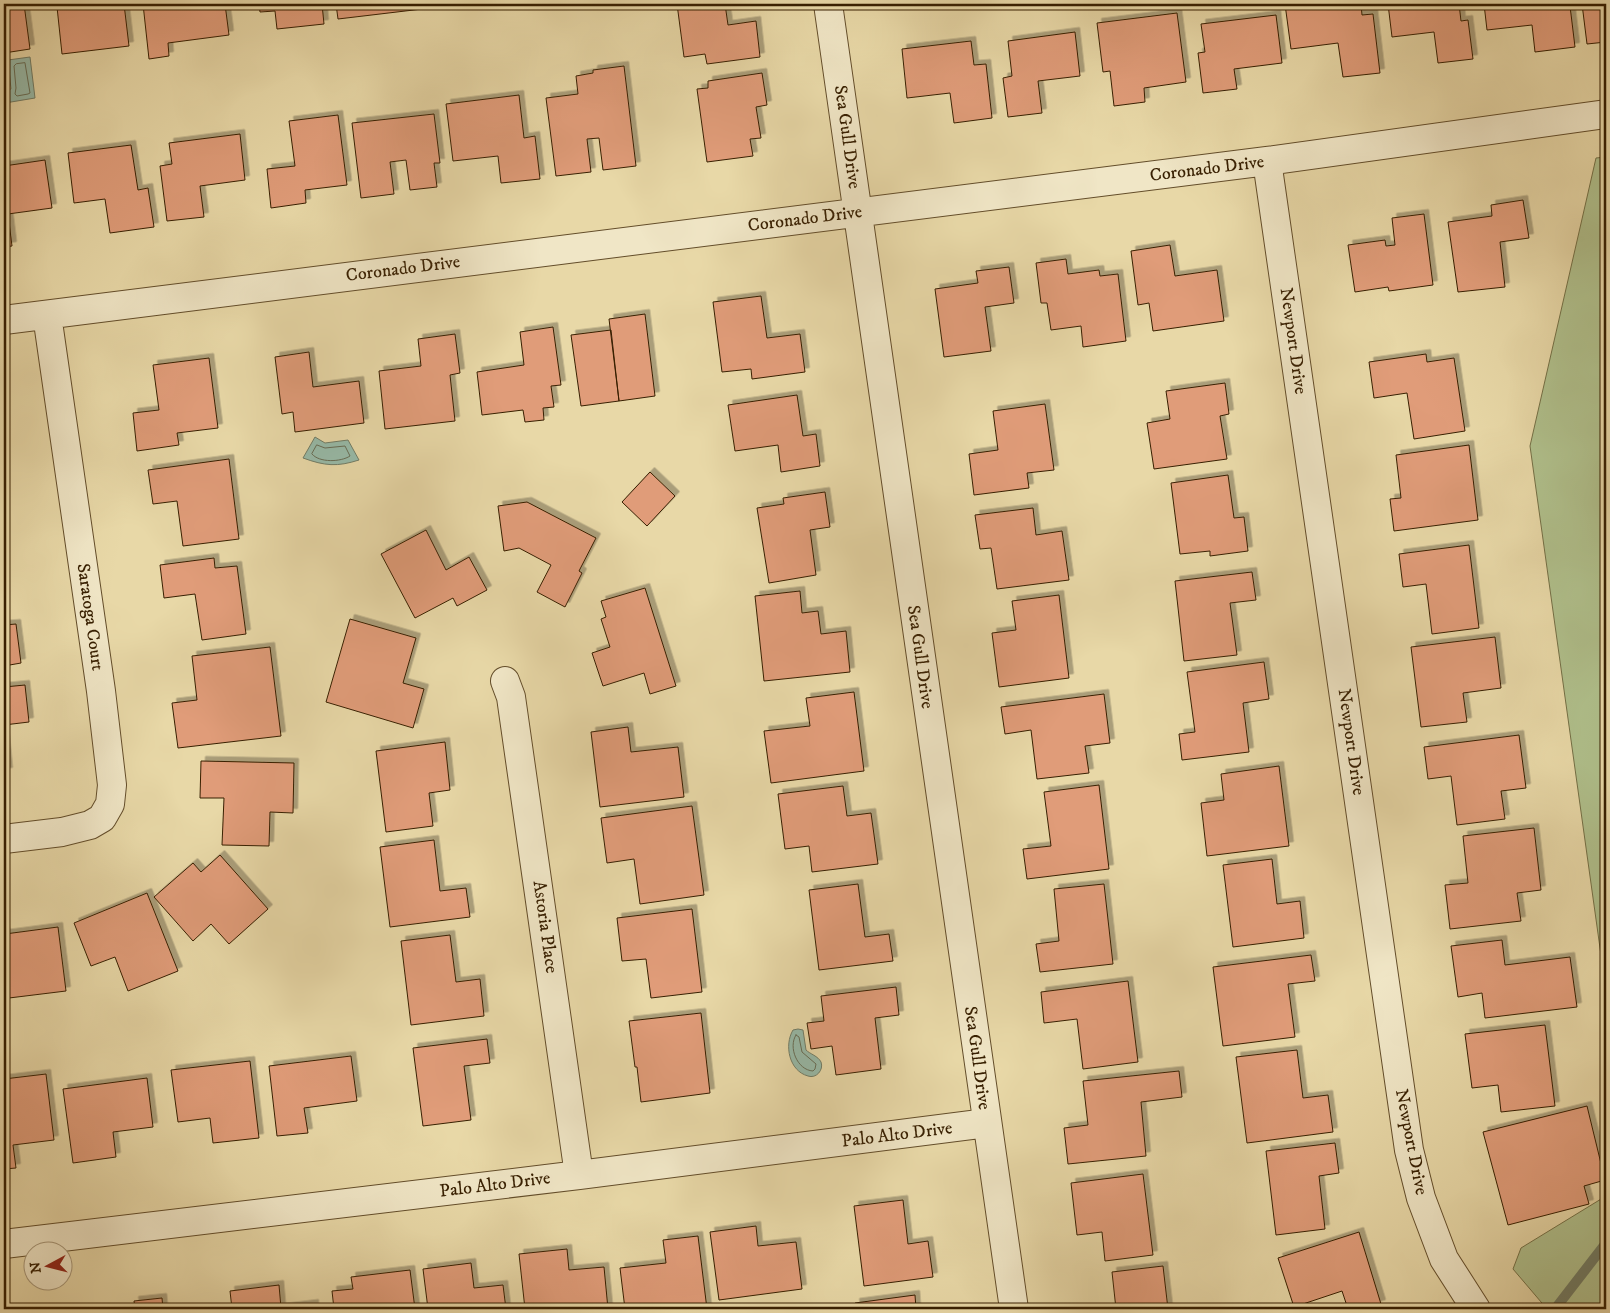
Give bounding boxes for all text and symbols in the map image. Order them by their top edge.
street label: Sea Gull Drive [829,84,865,190]
street label: Coronado Drive [1149,151,1265,187]
street label: Coronado Drive [747,201,863,237]
street label: Coronado Drive [345,251,461,287]
street label: Newport Drive [1275,286,1311,396]
street label: Saratoga Court [72,562,108,672]
street label: Sea Gull Drive [902,604,938,710]
street label: Newport Drive [1333,687,1369,797]
street label: Astoria Place [528,879,562,975]
street label: Sea Gull Drive [959,1005,995,1111]
street label: Newport Drive [1390,1087,1432,1197]
street label: Palo Alto Drive [840,1117,954,1153]
street label: Palo Alto Drive [438,1167,552,1203]
north arrow [22,1240,72,1290]
text: N [26,1260,46,1274]

